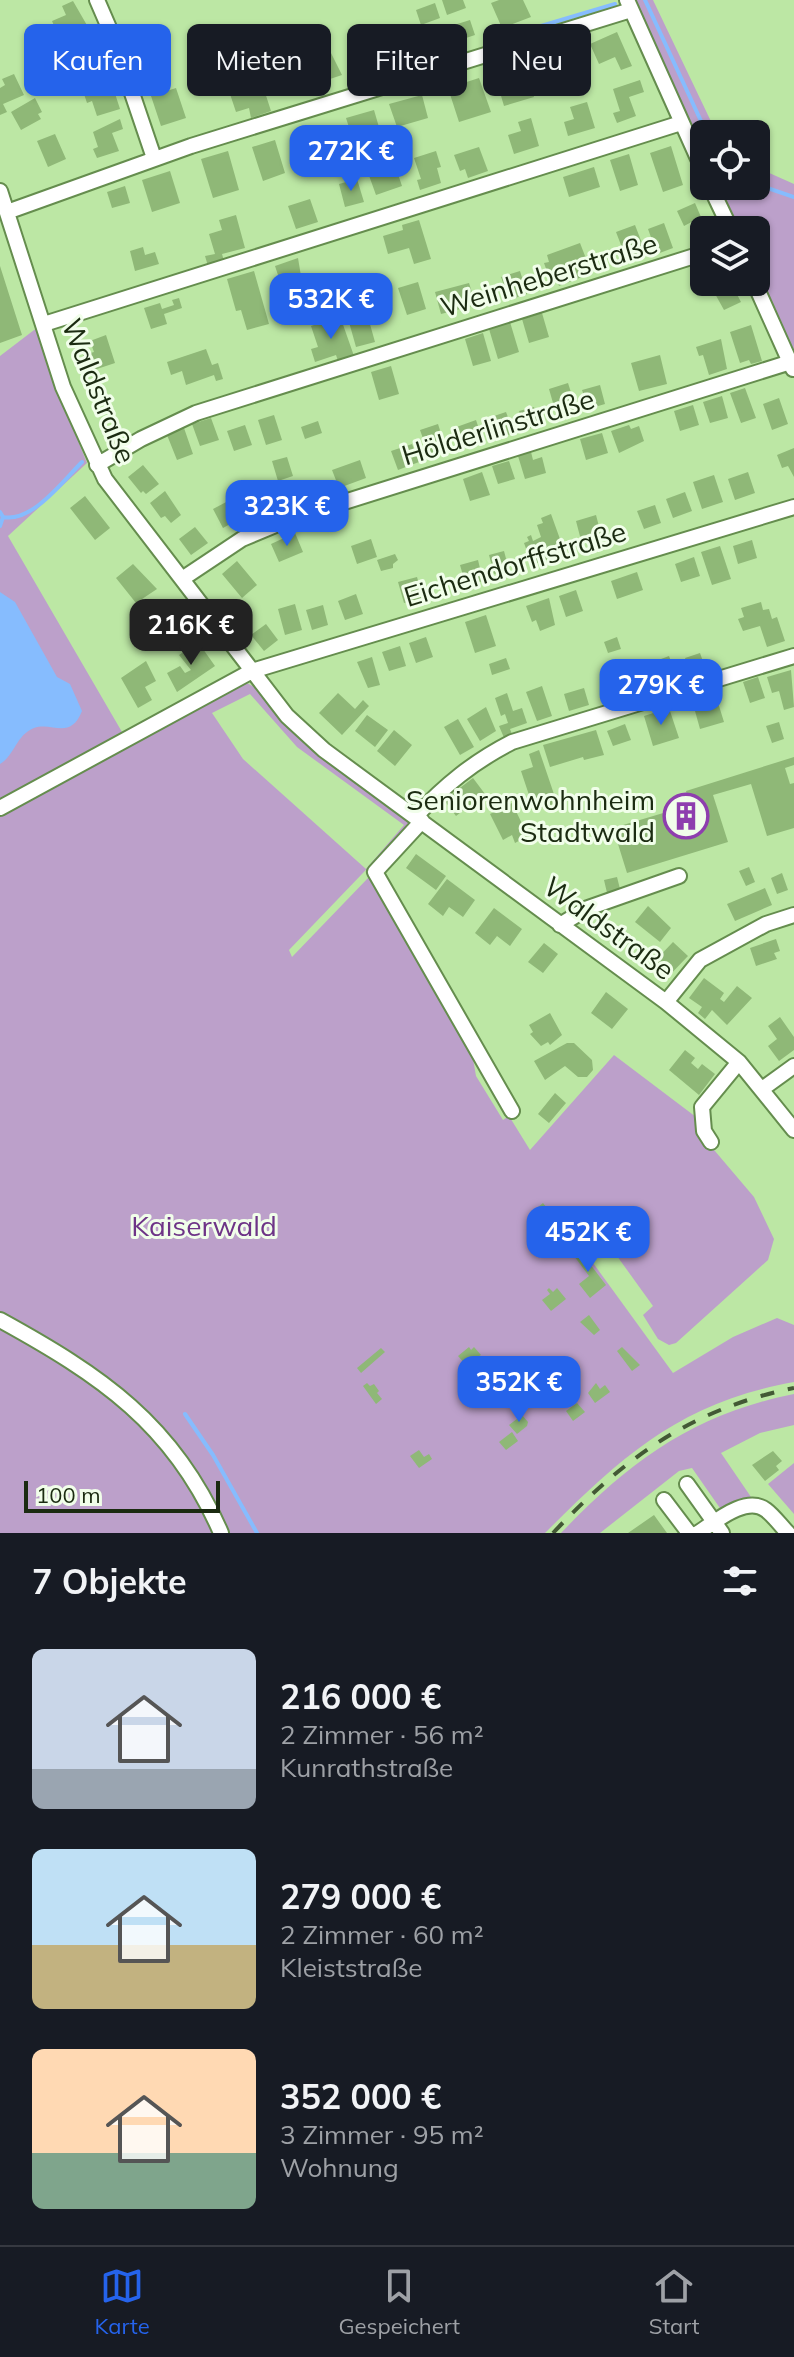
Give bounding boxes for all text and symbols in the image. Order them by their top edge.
chip: Kaufen [24,24,171,96]
chip: Mieten [187,24,331,96]
chip: Filter [347,24,467,96]
chip: Neu [483,24,591,96]
map controls [690,120,770,296]
button: locate [690,120,770,200]
pin: 272K € [286,125,416,193]
text: 272K € [308,134,394,167]
button: layers [690,216,770,296]
street label: Weinheberstraße [436,225,661,324]
pin: 532K € [266,273,396,341]
text: 532K € [288,282,374,315]
street label: Waldstraße [55,313,144,468]
street label: Hölderlinstraße [397,381,598,472]
pin: 323K € [222,480,352,548]
text: 323K € [244,489,330,522]
street label: Eichendorffstraße [400,513,630,614]
pin: 216K € [126,599,256,667]
text: 216K € [148,608,234,641]
pin: 279K € [596,659,726,727]
text: 279K € [618,668,704,701]
place label: Seniorenwohnheim Stadtwald [406,782,655,849]
building icon: Seniorenwohnheim Stadtwald [662,792,710,840]
street label: Waldstraße [537,868,682,987]
pin: 452K € [523,1206,653,1274]
park label: Kaiserwald [131,1208,277,1243]
text: 452K € [545,1215,631,1248]
pin: 352K € [454,1356,584,1424]
text: 352K € [476,1365,562,1398]
scale bar [24,1477,220,1513]
text: 100 m [36,1481,101,1509]
icon: filters [718,1559,762,1603]
text: 7 Objekte [32,1560,187,1603]
text: 216 000 € [280,1675,441,1718]
icon: home [96,1681,192,1777]
text: 2 Zimmer · 56 m² [280,1718,484,1751]
text: Kunrathstraße [280,1751,453,1784]
text: 279 000 € [280,1875,441,1918]
icon: home [96,1881,192,1977]
text: 2 Zimmer · 60 m² [280,1918,484,1951]
text: Kleiststraße [280,1951,422,1984]
text: 352 000 € [280,2075,441,2118]
icon: home [96,2081,192,2177]
text: 3 Zimmer · 95 m² [280,2118,484,2151]
text: Wohnung [280,2151,399,2184]
tab: Karte [94,2264,150,2340]
tab: Gespeichert [339,2264,460,2340]
tab: Start [649,2264,700,2340]

